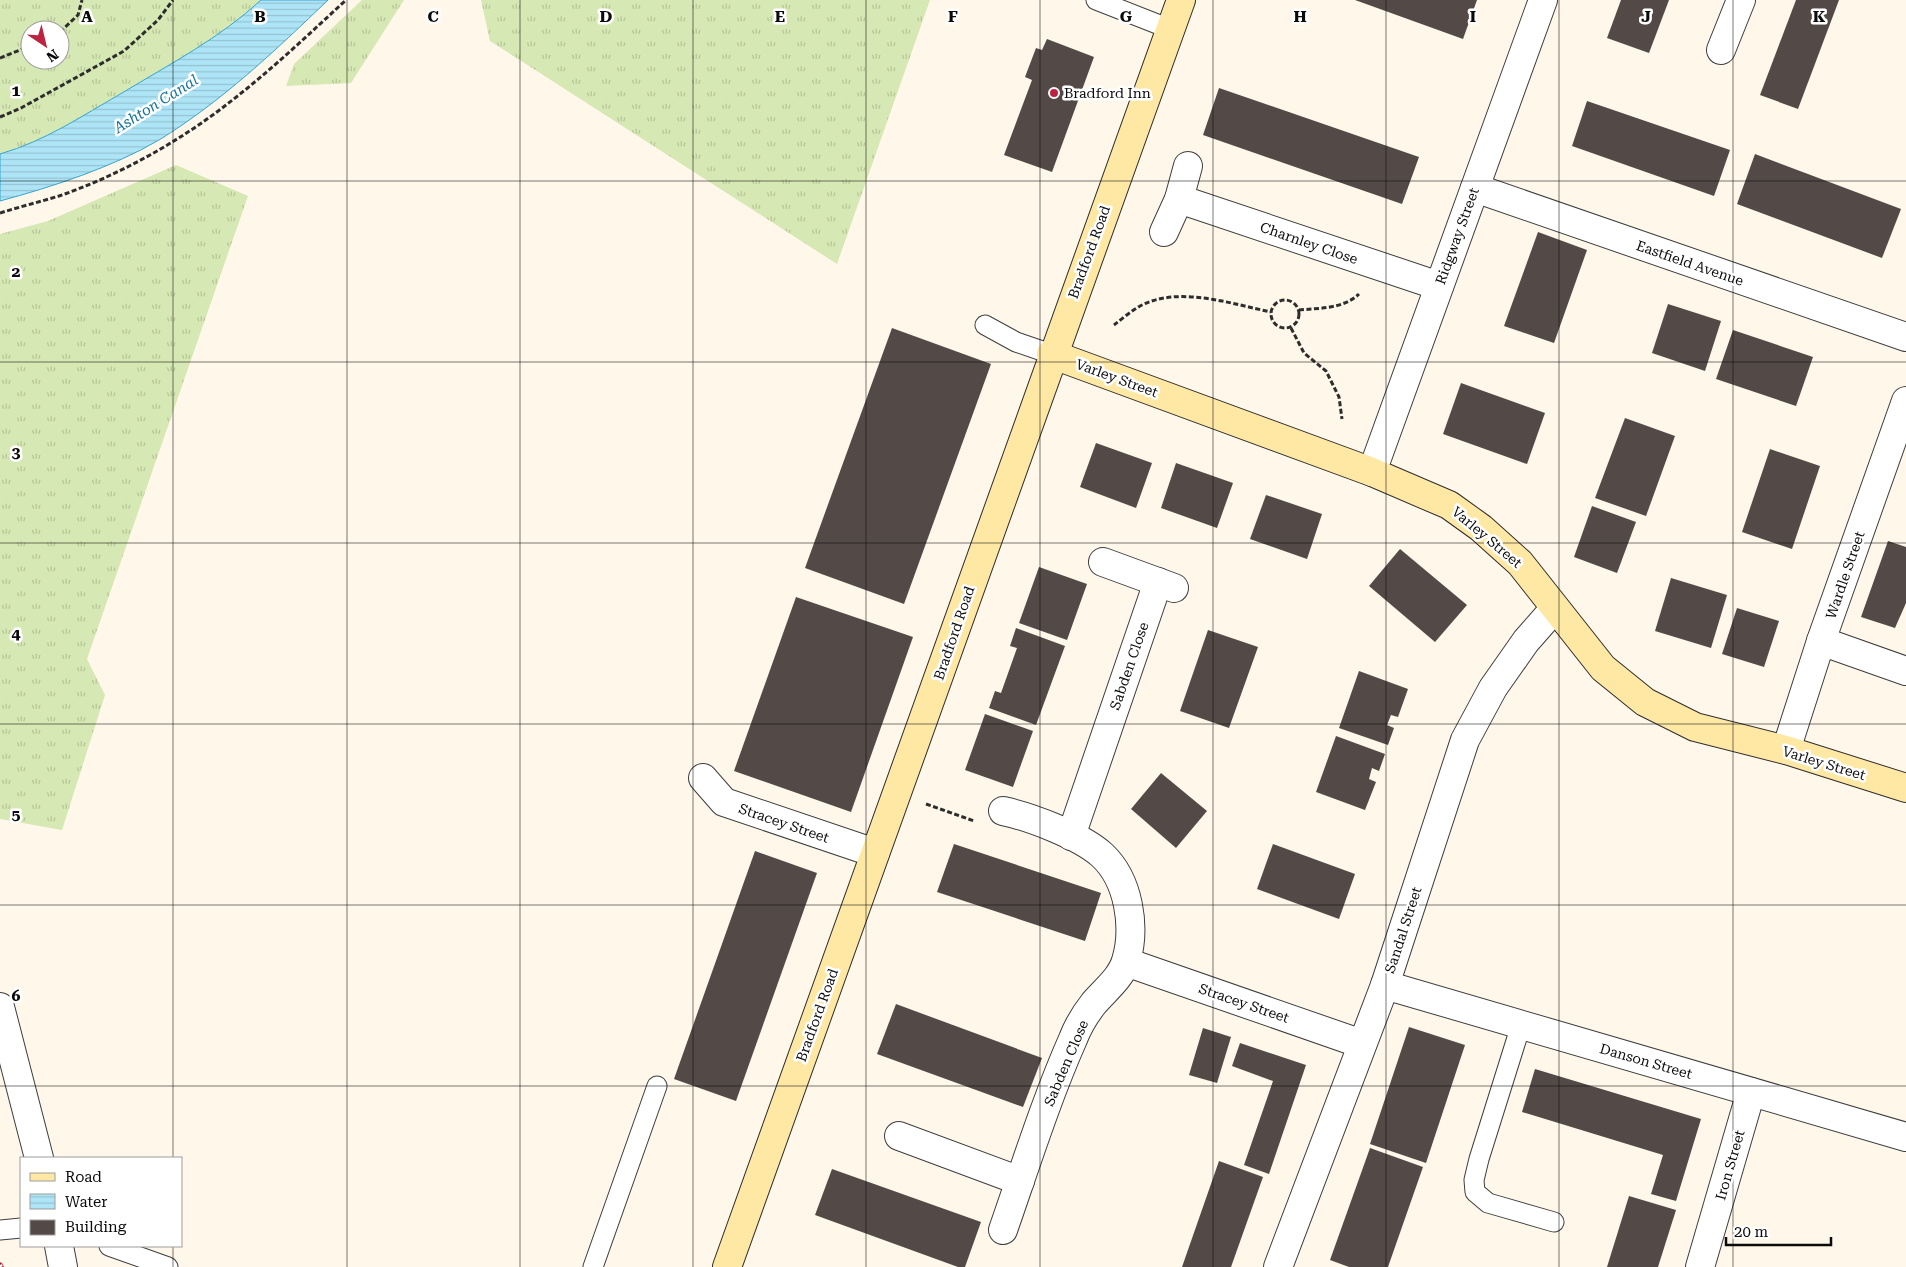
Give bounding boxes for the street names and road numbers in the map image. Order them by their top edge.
street label: Ridgway Street [1432,185,1482,287]
street label: Bradford Road [1065,203,1113,301]
street label: Charnley Close [1258,219,1360,267]
street label: Eastfield Avenue [1634,237,1746,289]
street label: Varley Street [1074,356,1160,400]
street label: Varley Street [1449,503,1525,571]
street label: Wardle Street [1823,529,1867,621]
street label: Bradford Road [930,584,978,682]
street label: Sabden Close [1106,620,1152,712]
street label: Varley Street [1781,743,1867,783]
street label: Stracey Street [737,800,831,846]
street label: Sandal Street [1381,885,1425,975]
street label: Bradford Road [793,966,841,1064]
street label: Stracey Street [1197,980,1291,1026]
street label: Sabden Close [1041,1017,1091,1108]
street label: Danson Street [1598,1040,1694,1082]
street label: Iron Street [1712,1128,1748,1202]

